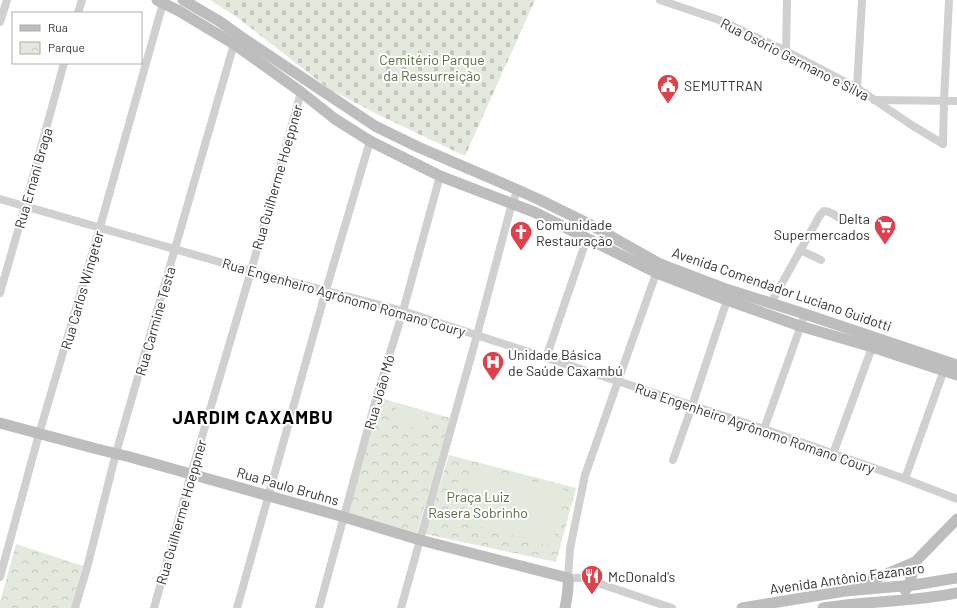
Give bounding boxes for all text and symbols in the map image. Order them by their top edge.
legend [12,12,142,64]
street label: Rua Osório Germano e Silva [718,14,872,104]
text: Rua [48,20,68,34]
text: Parque [48,40,85,54]
park label: Cemitério Parque da Ressurreição [379,51,485,84]
public building icon: SEMUTTRAN [655,72,681,105]
place label: SEMUTTRAN [684,77,763,94]
street label: Rua Guilherme Hoeppner [248,102,306,252]
street label: Rua Ernani Braga [11,126,55,230]
place label: Delta Supermercados [774,210,870,243]
supermarket icon: Delta Supermercados [872,213,898,246]
place label: Comunidade Restauração [536,216,613,249]
church icon: Comunidade Restauração [508,219,534,252]
street label: Rua Carlos Wingeter [57,229,107,351]
street label: Avenida Comendador Luciano Guidotti [670,243,894,335]
street label: Rua Engenheiro Agrônomo Romano Coury [221,254,468,340]
street label: Rua Carmine Testa [131,264,179,378]
place label: Unidade Básica de Saúde Caxambú [508,346,623,379]
hospital icon: Unidade Básica de Saúde Caxambú [480,349,506,382]
street label: Rua João Mó [360,353,398,431]
street label: Rua Engenheiro Agrônomo Romano Coury [633,379,877,477]
district label: JARDIM CAXAMBU [172,406,334,428]
street label: Rua Guilherme Hoeppner [152,437,210,587]
street label: Rua Paulo Bruhns [235,463,341,509]
park label: Praça Luiz Rasera Sobrinho [428,488,528,521]
street label: Avenida Antônio Fazanaro [769,559,925,597]
restaurant icon: McDonald's [579,563,605,596]
place label: McDonald's [608,568,676,585]

